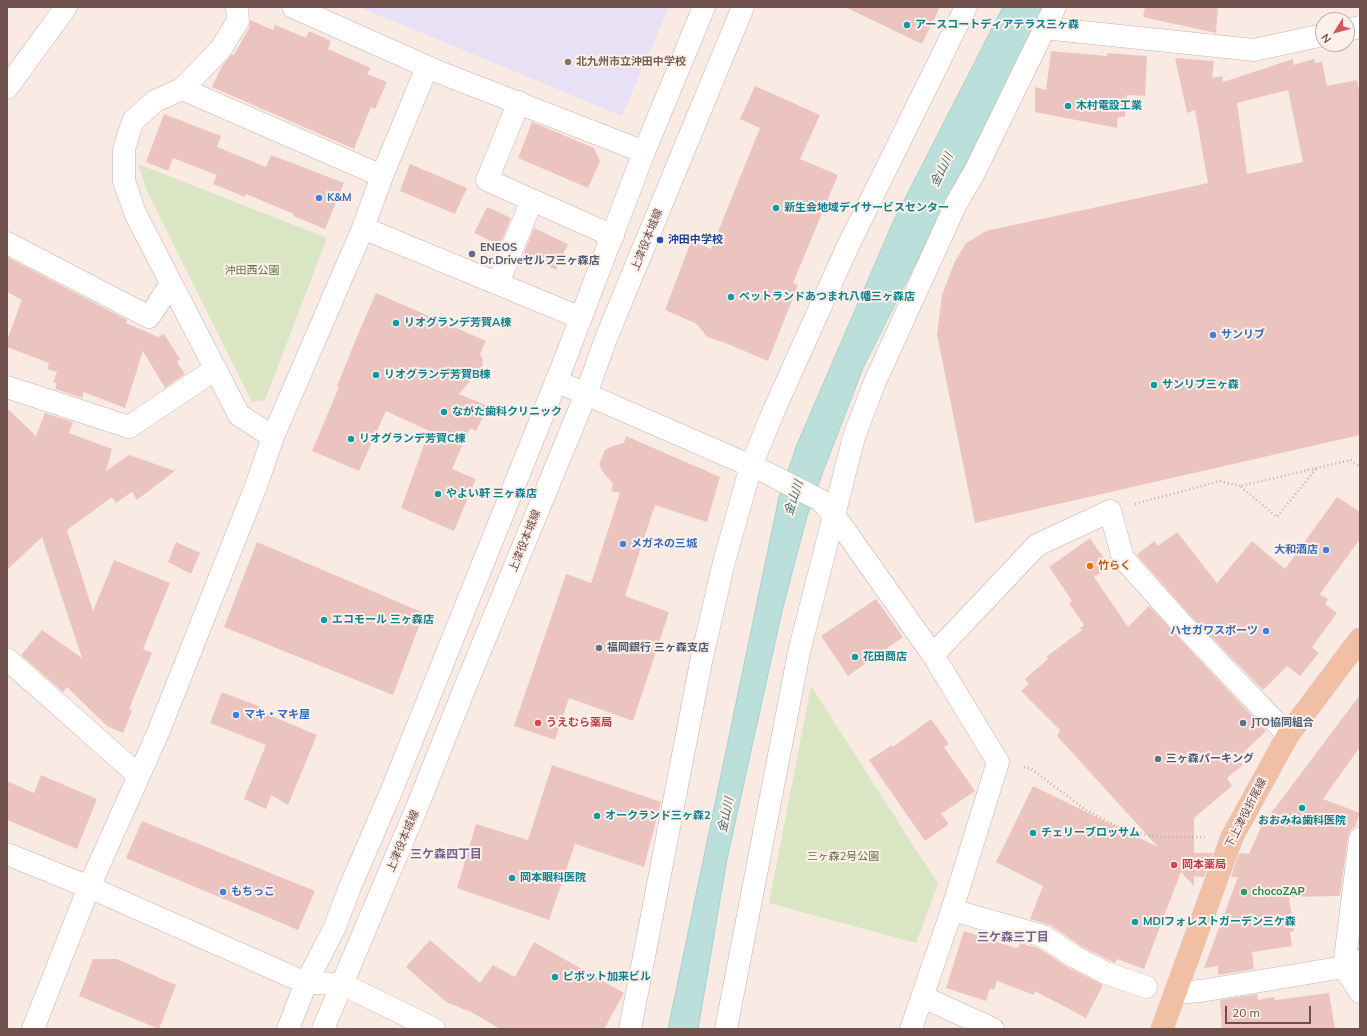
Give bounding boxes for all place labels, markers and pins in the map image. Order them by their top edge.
place label: アースコートディアテラス三ヶ森 [915,18,1079,32]
marker: アースコートディアテラス三ヶ森 [902,20,912,30]
place label: 北九州市立沖田中学校 [576,55,686,69]
marker: 北九州市立沖田中学校 [563,57,573,67]
place label: 木村電設工業 [1076,99,1142,113]
marker: 木村電設工業 [1063,101,1073,111]
place label: K&M [327,191,351,205]
marker: K&M [314,193,324,203]
place label: 新生会地域デイサービスセンター [784,201,949,215]
marker: 新生会地域デイサービスセンター [771,203,781,213]
place label: 沖田中学校 [668,233,723,247]
marker: 沖田中学校 [655,235,665,245]
place label: ENEOS Dr.Driveセルフ三ヶ森店 [480,241,600,267]
marker: ENEOS Dr.Driveセルフ三ヶ森店 [467,249,477,259]
place label: ペットランドあつまれ八幡三ヶ森店 [739,290,915,304]
marker: ペットランドあつまれ八幡三ヶ森店 [726,292,736,302]
place label: リオグランデ芳賀A棟 [404,316,511,330]
marker: リオグランデ芳賀A棟 [391,318,401,328]
place label: サンリブ [1221,328,1265,342]
marker: サンリブ [1208,330,1218,340]
place label: リオグランデ芳賀B棟 [384,368,491,382]
marker: リオグランデ芳賀B棟 [371,370,381,380]
place label: サンリブ三ヶ森 [1162,378,1239,392]
marker: サンリブ三ヶ森 [1149,380,1159,390]
place label: ながた歯科クリニック [452,405,562,419]
marker: ながた歯科クリニック [439,407,449,417]
place label: リオグランデ芳賀C棟 [359,432,466,446]
marker: リオグランデ芳賀C棟 [346,434,356,444]
place label: やよい軒 三ヶ森店 [446,487,537,501]
marker: やよい軒 三ヶ森店 [433,489,443,499]
place label: メガネの三城 [631,537,697,551]
marker: メガネの三城 [618,539,628,549]
place label: 大和酒店 [1274,543,1318,557]
marker: 大和酒店 [1321,545,1331,555]
place label: 竹らく [1098,559,1131,573]
marker: 竹らく [1085,561,1095,571]
place label: エコモール 三ヶ森店 [332,613,434,627]
marker: エコモール 三ヶ森店 [319,615,329,625]
place label: ハセガワスポーツ [1170,624,1258,638]
marker: ハセガワスポーツ [1261,626,1271,636]
place label: 福岡銀行 三ヶ森支店 [607,641,709,655]
marker: 福岡銀行 三ヶ森支店 [594,643,604,653]
place label: 花田商店 [863,650,907,664]
marker: 花田商店 [850,652,860,662]
place label: マキ・マキ屋 [244,708,310,722]
marker: マキ・マキ屋 [231,710,241,720]
place label: うえむら薬局 [546,716,612,730]
place label: JTO協同組合 [1251,716,1314,730]
marker: うえむら薬局 [533,718,543,728]
marker: JTO協同組合 [1238,718,1248,728]
place label: 三ヶ森パーキング [1166,752,1254,766]
marker: 三ヶ森パーキング [1153,754,1163,764]
marker: おおみね歯科医院 [1297,803,1307,813]
place label: オークランド三ヶ森2 [605,809,711,823]
marker: オークランド三ヶ森2 [592,811,602,821]
place label: おおみね歯科医院 [1258,814,1346,828]
place label: チェリーブロッサム [1041,826,1140,840]
marker: チェリーブロッサム [1028,828,1038,838]
place label: 岡本薬局 [1182,858,1226,872]
marker: 岡本薬局 [1169,860,1179,870]
place label: 岡本眼科医院 [520,871,586,885]
marker: 岡本眼科医院 [507,873,517,883]
place label: もちっこ [231,885,275,899]
place label: chocoZAP [1252,885,1305,899]
marker: もちっこ [218,887,228,897]
marker: chocoZAP [1239,887,1249,897]
place label: MDIフォレストガーデン三ケ森 [1143,915,1296,929]
marker: MDIフォレストガーデン三ケ森 [1130,917,1140,927]
place label: ピボット加来ビル [563,970,651,984]
marker: ピボット加来ビル [550,972,560,982]

